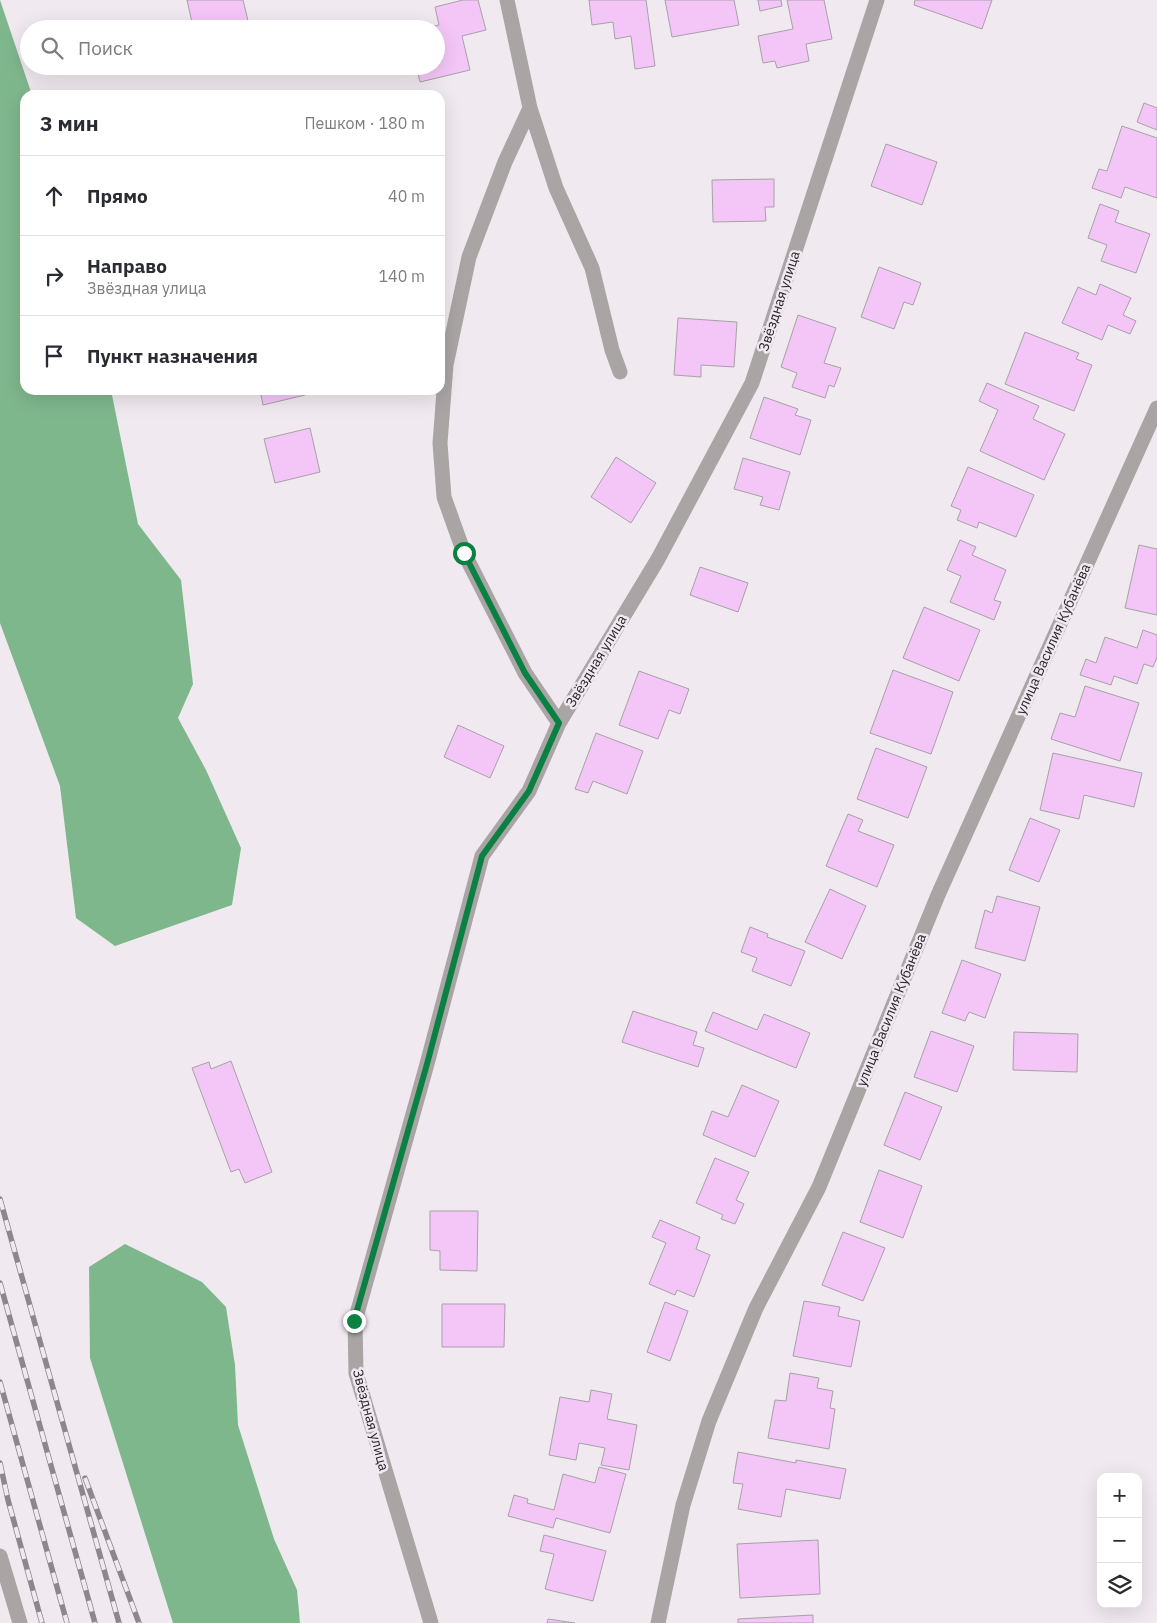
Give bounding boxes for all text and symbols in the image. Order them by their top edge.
search box [20,20,445,75]
icon: search [38,34,66,62]
text: Поиск [78,36,133,60]
text: 3 мин [40,109,99,137]
text: Пешком · 180 m [304,113,425,133]
icon: ahead [40,182,68,210]
text: Прямо [87,184,148,208]
text: 40 m [388,186,425,206]
street label: Звёздная улица [754,248,804,353]
text: Направо [87,254,167,278]
icon: right [40,262,68,290]
text: 140 m [378,266,425,286]
text: Звёздная улица [87,278,206,298]
icon: arrive [40,342,68,370]
text: Пункт назначения [87,344,258,368]
route start [453,542,476,565]
street label: улица Василия Кубанёва [1012,560,1095,717]
street label: Звёздная улица [561,611,631,710]
street label: улица Василия Кубанёва [852,930,930,1089]
route end [343,1310,366,1333]
street label: Звёздная улица [349,1367,393,1473]
map controls [1097,1473,1142,1608]
button: + [1097,1473,1142,1518]
button: − [1097,1518,1142,1563]
button: layers [1097,1563,1142,1608]

